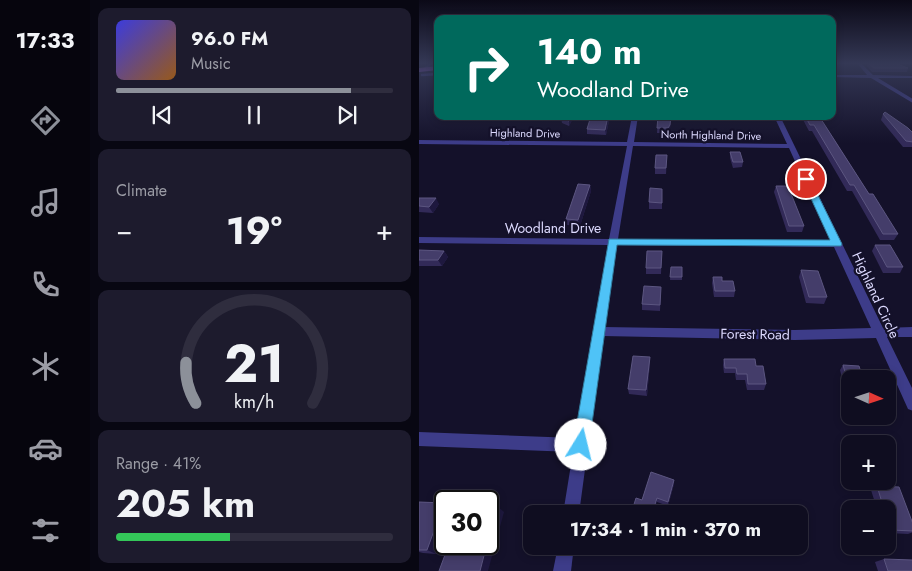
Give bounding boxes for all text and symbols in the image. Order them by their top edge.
text: 17:33 [16,24,74,56]
text: 96.0 FM [191,25,268,52]
text: 140 m [537,27,642,77]
icon: right [454,35,519,100]
text: Music [191,52,231,75]
text: Woodland Drive [537,73,689,105]
icon: previous [148,101,176,129]
icon: pause [240,101,268,129]
icon: next [333,101,361,129]
icon: directions [28,103,63,138]
street label: Highland Drive [490,124,561,142]
street label: North Highland Drive [661,126,762,144]
pin [785,158,827,200]
icon: arrive [792,165,820,193]
text: Climate [116,179,167,202]
icon: music [28,185,63,220]
text: 19° [226,203,282,258]
text: − [116,210,133,251]
text: + [376,210,393,251]
street label: Woodland Drive [505,218,601,238]
street label: Highland Circle [847,248,905,342]
icon: phone [28,267,63,302]
street label: Forest Road [720,323,790,345]
text: 21 [224,326,285,402]
icon: climate [28,349,63,384]
north arrow [841,370,897,425]
map controls [841,370,896,555]
text: km/h [234,389,275,415]
position arrow [554,418,606,470]
icon: car [28,431,63,466]
button: + [841,435,896,490]
text: Range · 41% [116,452,201,475]
text: 205 km [116,476,255,531]
speed limit sign: 30 [434,490,499,555]
button: − [841,500,896,555]
icon: filters [28,513,63,548]
text: 17:34 · 1 min · 370 m [570,516,761,543]

